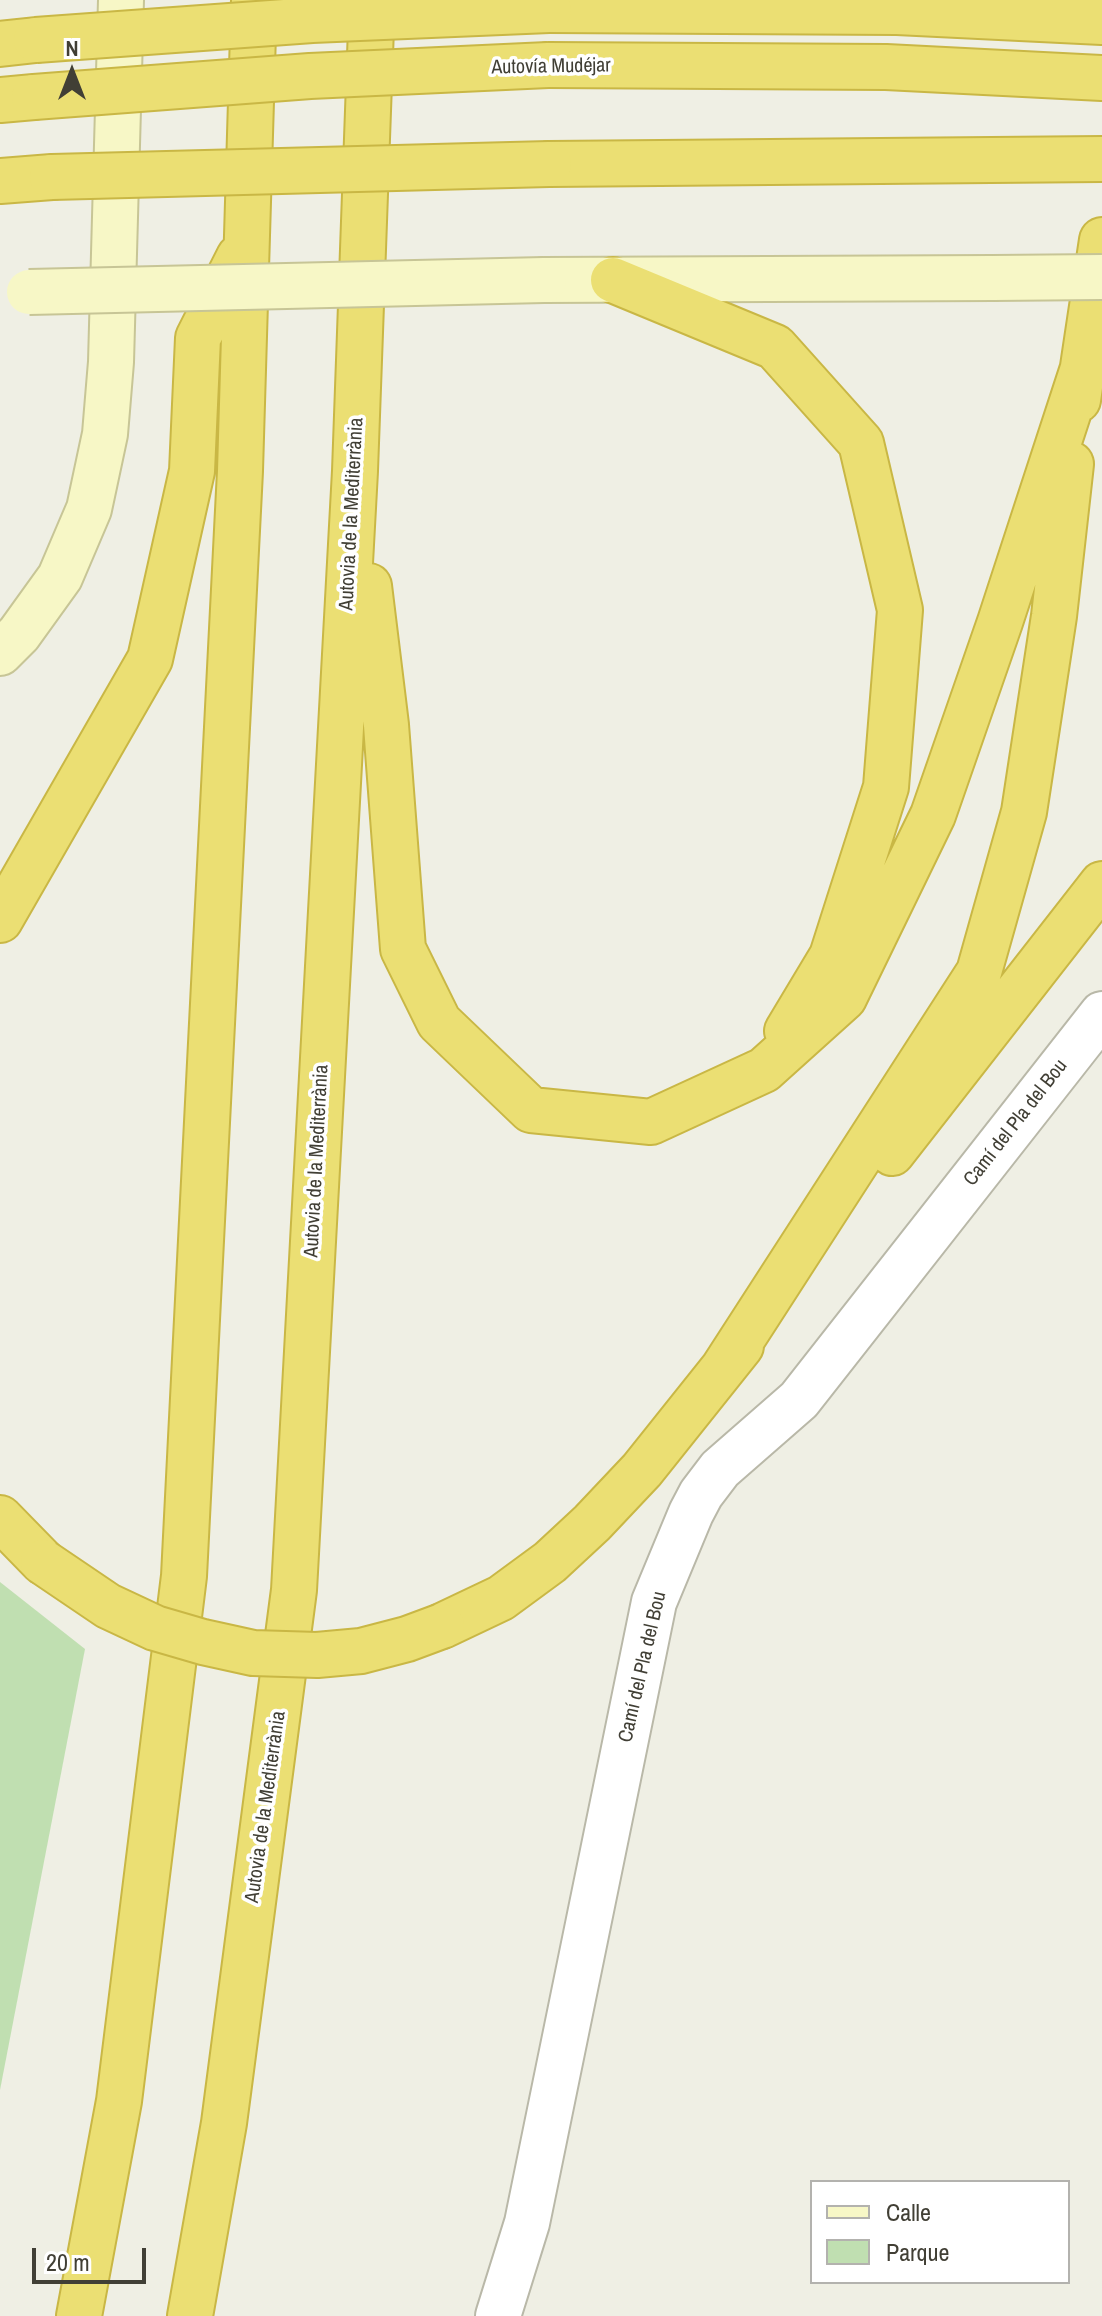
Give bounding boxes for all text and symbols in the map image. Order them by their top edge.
north arrow [32,32,112,112]
text: N [65,33,79,63]
street label: Autovía Mudéjar [491,54,611,80]
street label: Autovia de la Mediterrània [335,417,369,611]
street label: Camí del Pla del Bou [959,1055,1073,1191]
street label: Autovia de la Mediterrània [300,1064,334,1258]
street label: Camí del Pla del Bou [614,1589,672,1745]
street label: Autovia de la Mediterrània [241,1710,291,1904]
legend [810,2180,1070,2284]
text: Calle [886,2196,931,2228]
scale bar [36,2232,150,2282]
text: Parque [886,2236,949,2268]
text: 20 m [46,2246,90,2278]

